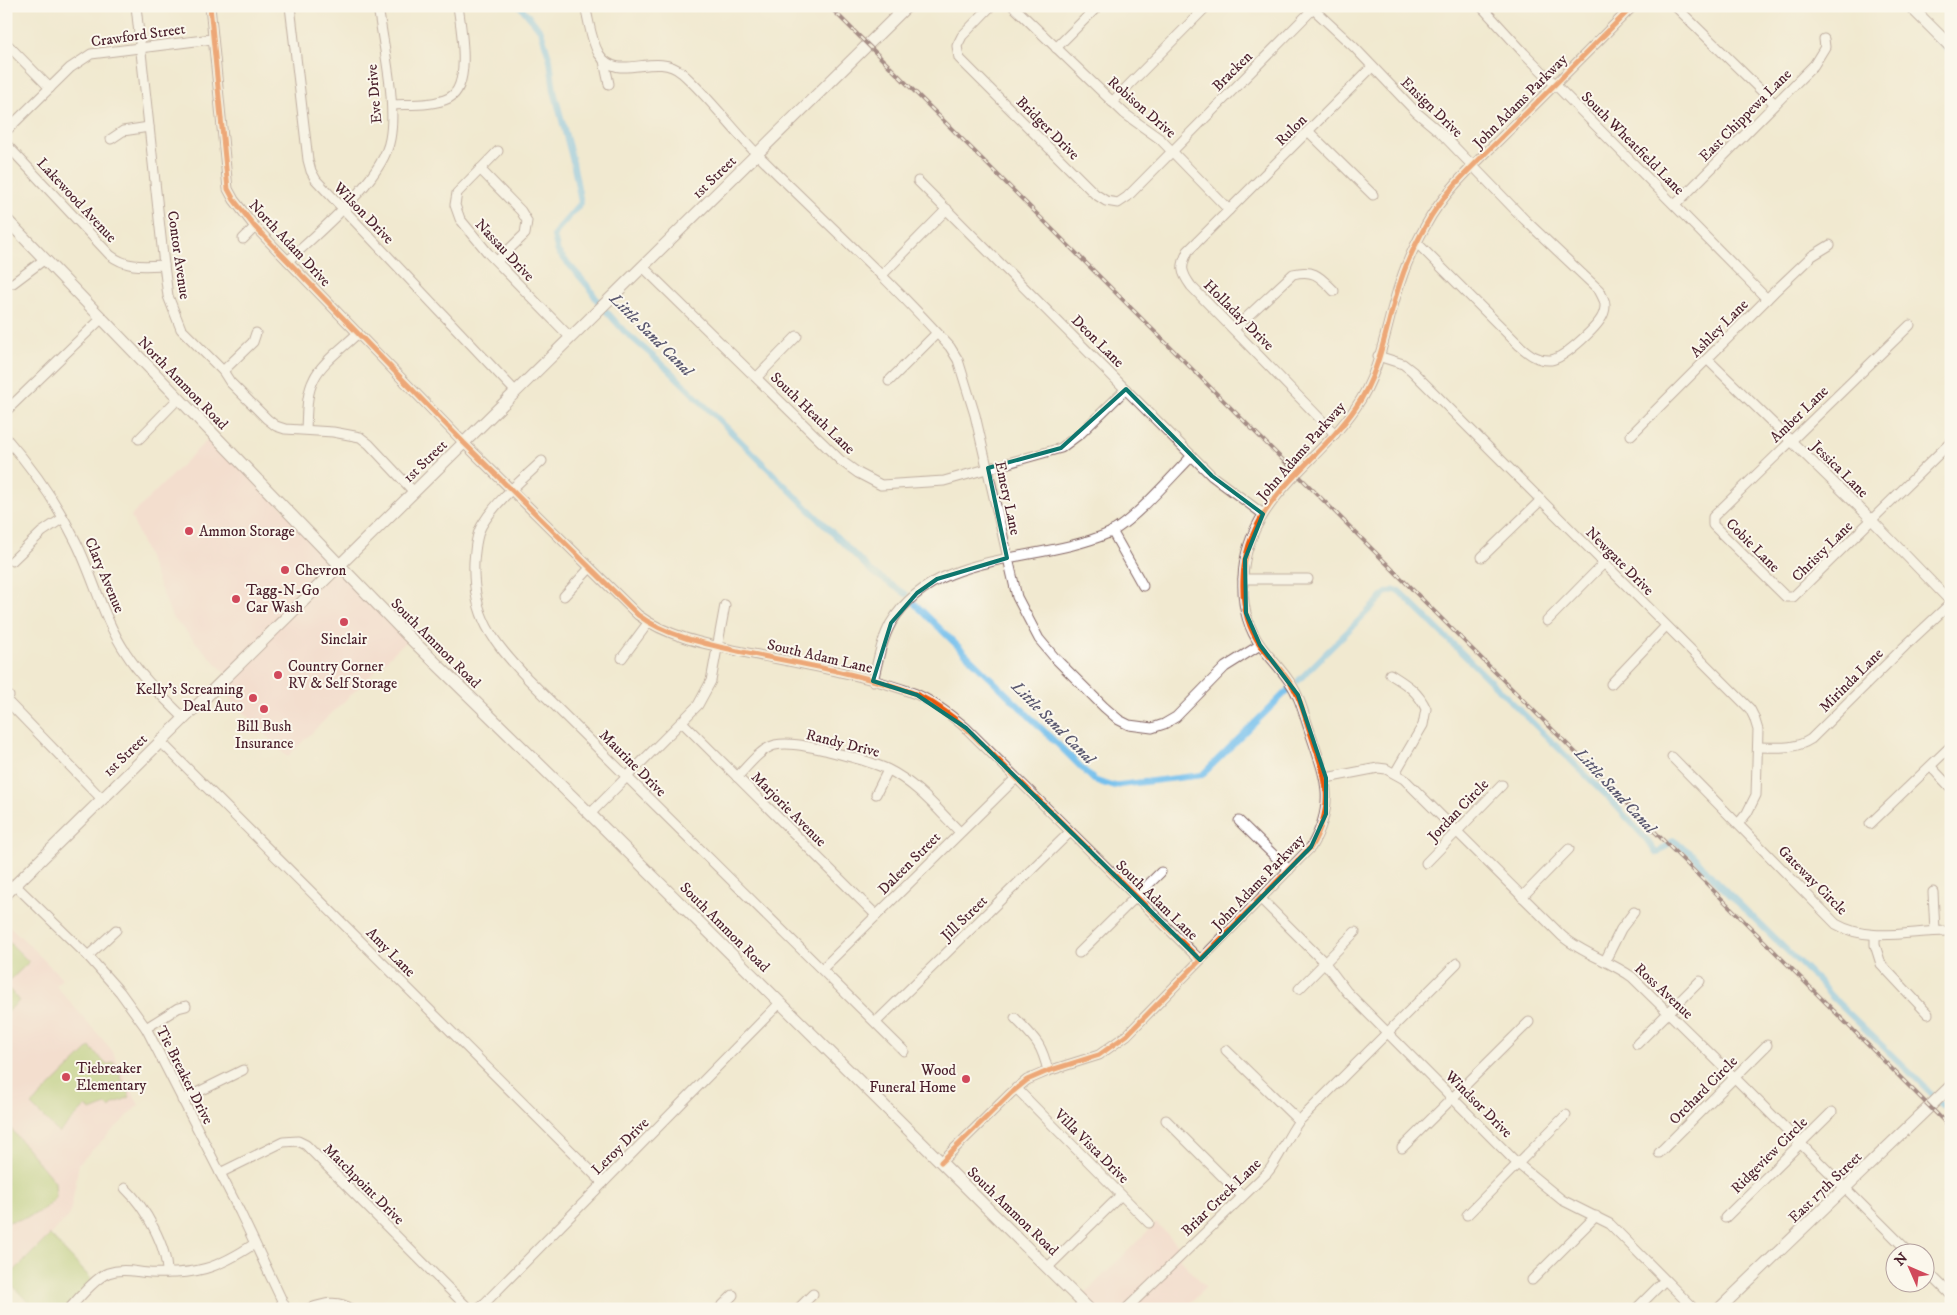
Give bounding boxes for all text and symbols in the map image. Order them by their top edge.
street label: Crawford Street [90,19,187,52]
street label: Bracken [1208,47,1257,95]
street label: John Adams Parkway [1468,50,1572,154]
street label: Eve Drive [362,63,387,125]
street label: East Chippewa Lane [1695,65,1796,166]
street label: Robison Drive [1103,72,1180,142]
street label: Ensign Drive [1397,73,1467,142]
street label: South Wheatfield Lane [1577,88,1688,199]
street label: Bridger Drive [1012,93,1083,164]
street label: Rulon [1272,111,1311,150]
street label: 1st Street [688,152,741,203]
street label: Lakewood Avenue [33,154,121,247]
street label: Wilson Drive [329,178,398,248]
street label: North Adam Drive [244,196,335,291]
street label: Contor Avenue [163,210,194,301]
street label: Nassau Drive [471,215,538,286]
street label: Holladay Drive [1199,276,1278,355]
water label: Little Sand Canal [605,288,698,382]
street label: Ashley Lane [1686,295,1752,361]
street label: Deon Lane [1067,311,1128,372]
street label: North Ammon Road [133,333,232,434]
street label: South Heath Lane [766,368,859,459]
street label: Amber Lane [1766,382,1833,447]
street label: John Adams Parkway [1252,397,1350,507]
street label: Jessica Lane [1806,435,1872,502]
street label: 1st Street [399,436,452,487]
street label: Emery Lane [990,459,1025,537]
street label: Cobie Lane [1722,514,1784,576]
street label: Christy Lane [1788,517,1857,586]
place label: Ammon Storage [199,522,295,541]
street label: Newgate Drive [1581,523,1658,600]
marker: Ammon Storage [183,525,195,537]
street label: Clary Avenue [80,535,129,616]
place label: Chevron [295,561,346,580]
marker: Chevron [279,564,291,576]
place label: Tagg-N-Go Car Wash [246,581,319,617]
marker: Tagg-N-Go Car Wash [230,593,242,605]
street label: South Ammon Road [387,594,485,693]
marker: Sinclair [338,616,350,628]
place label: Sinclair [321,630,368,649]
street label: South Adam Lane [765,635,874,678]
street label: Mirinda Lane [1815,644,1887,716]
place label: Country Corner RV & Self Storage [288,657,397,693]
marker: Country Corner RV & Self Storage [272,669,284,681]
water label: Little Sand Canal [1007,676,1100,770]
place label: Kelly's Screaming Deal Auto [136,680,244,716]
marker: Kelly's Screaming Deal Auto [247,692,259,704]
marker: Bill Bush Insurance [258,703,270,715]
place label: Bill Bush Insurance [235,717,293,753]
street label: Randy Drive [804,725,882,762]
street label: Maurine Drive [595,726,670,801]
street label: 1st Street [99,730,152,781]
water label: Little Sand Canal [1570,743,1661,839]
street label: Marjorie Avenue [747,768,830,851]
street label: Jordan Circle [1422,775,1493,847]
street label: Daleen Street [874,828,945,899]
street label: John Adams Parkway [1206,830,1309,936]
street label: Gateway Circle [1774,842,1851,919]
street label: South Adam Lane [1111,856,1202,944]
street label: South Ammon Road [676,878,774,977]
street label: Jill Street [936,892,992,946]
street label: Amy Lane [362,924,419,981]
street label: Ross Avenue [1630,959,1697,1023]
street label: Tie Breaker Drive [152,1023,218,1128]
street label: Orchard Circle [1665,1052,1742,1129]
place label: Tiebreaker Elementary [76,1059,147,1095]
place label: Wood Funeral Home [869,1061,957,1097]
street label: Windsor Drive [1440,1066,1516,1142]
marker: Tiebreaker Elementary [60,1071,72,1083]
marker: Wood Funeral Home [960,1073,972,1085]
street label: Villa Vista Drive [1050,1104,1133,1188]
street label: Ridgeview Circle [1727,1113,1812,1198]
street label: Leroy Drive [588,1114,653,1179]
street label: Matchpoint Drive [319,1140,408,1229]
street label: East 17th Street [1785,1147,1866,1227]
street label: Briar Creek Lane [1177,1154,1265,1240]
street label: South Ammon Road [963,1163,1063,1260]
north arrow [1884,1242,1934,1292]
text: N [1891,1249,1912,1270]

